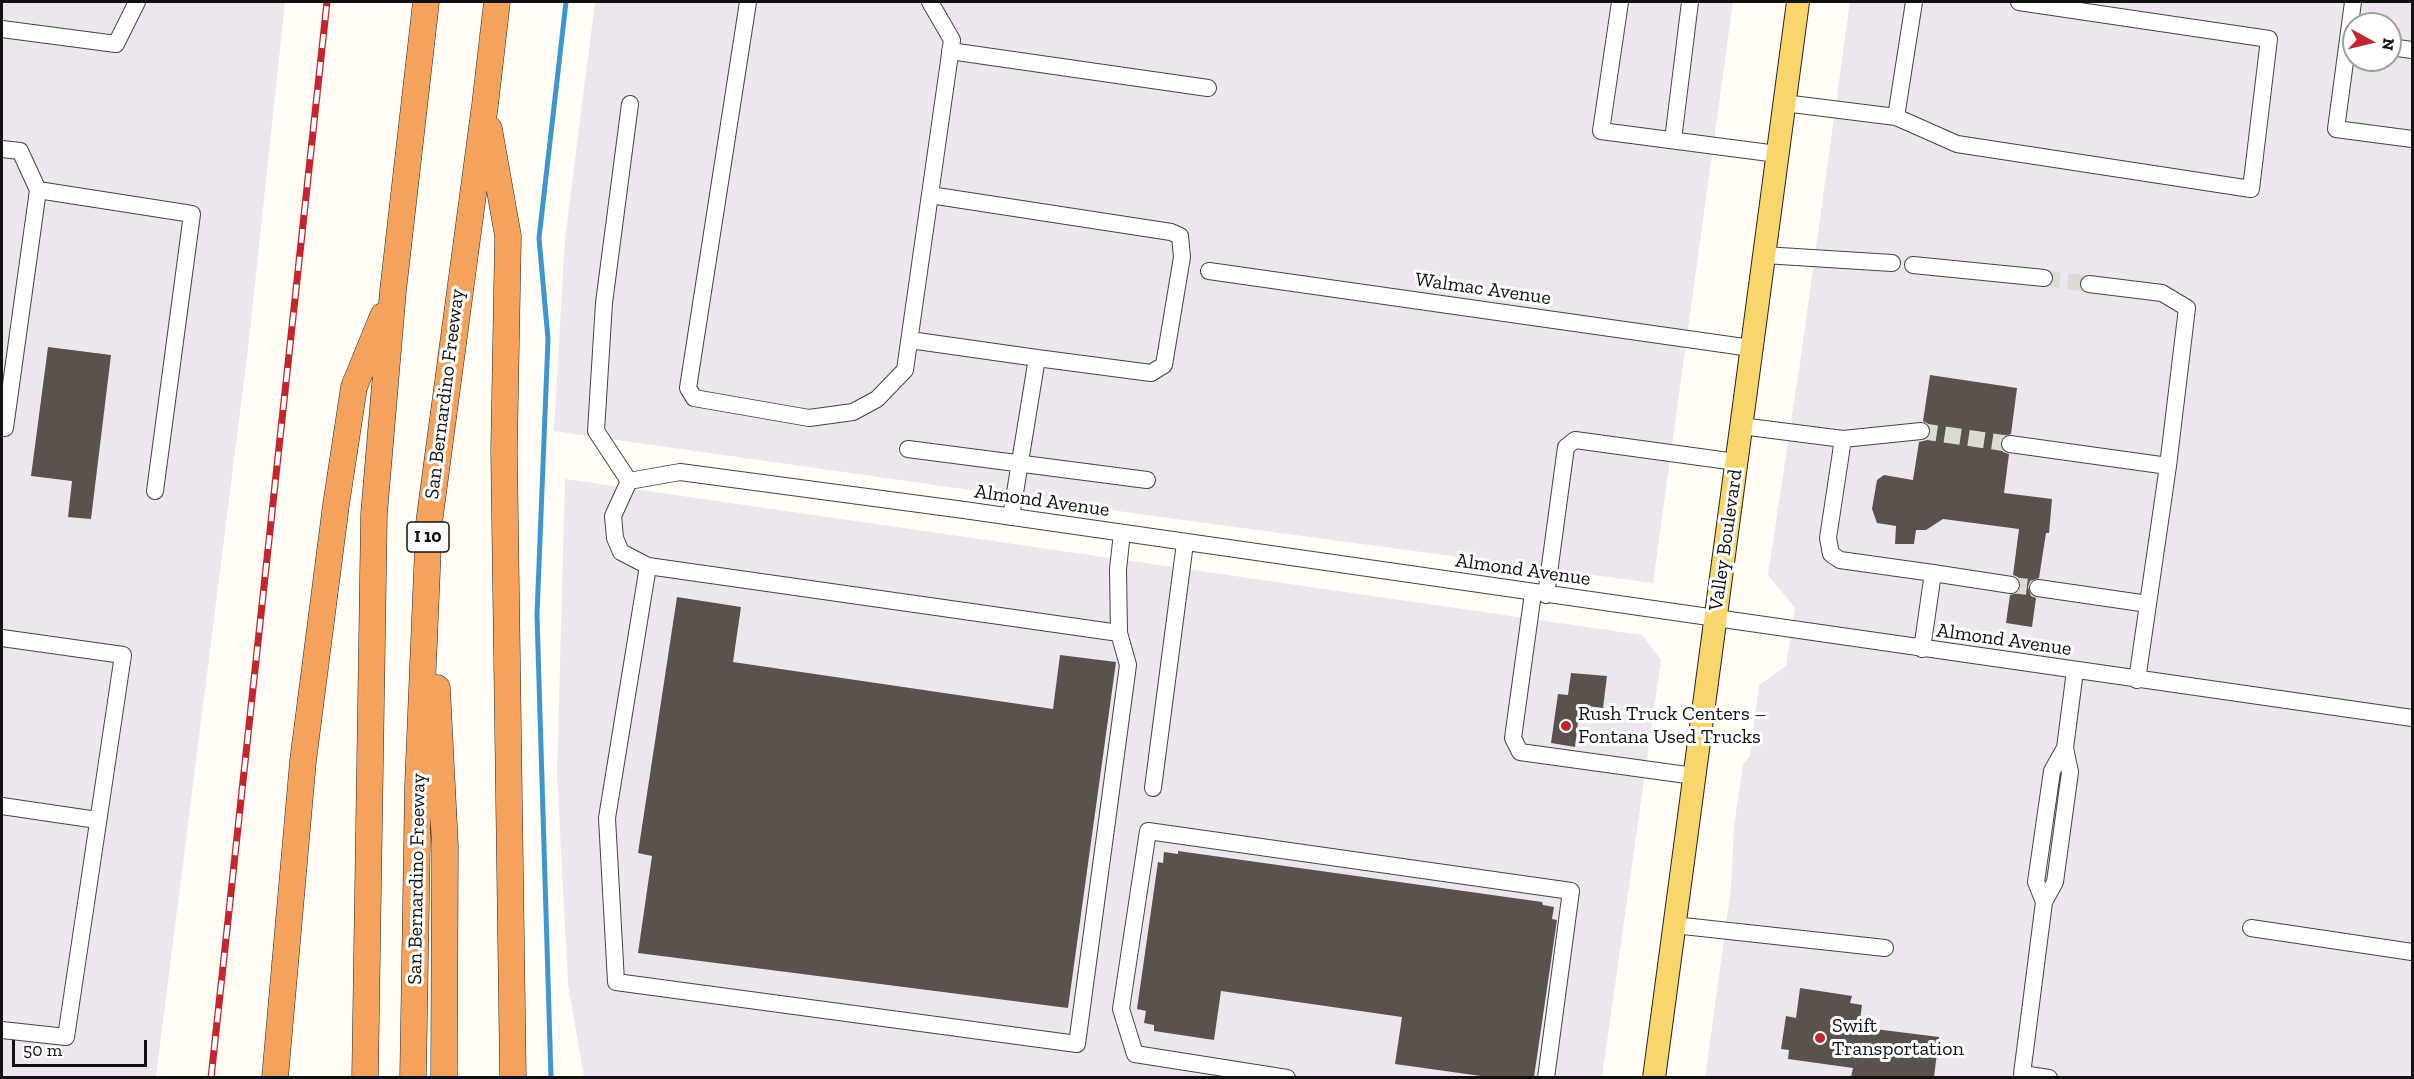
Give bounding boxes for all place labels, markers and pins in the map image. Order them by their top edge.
place label: Rush Truck Centers – Fontana Used Trucks [1578,702,1767,749]
marker: Rush Truck Centers – Fontana Used Trucks [1559,719,1573,733]
place label: Swift Transportation [1832,1014,1964,1061]
marker: Swift Transportation [1813,1031,1827,1045]

